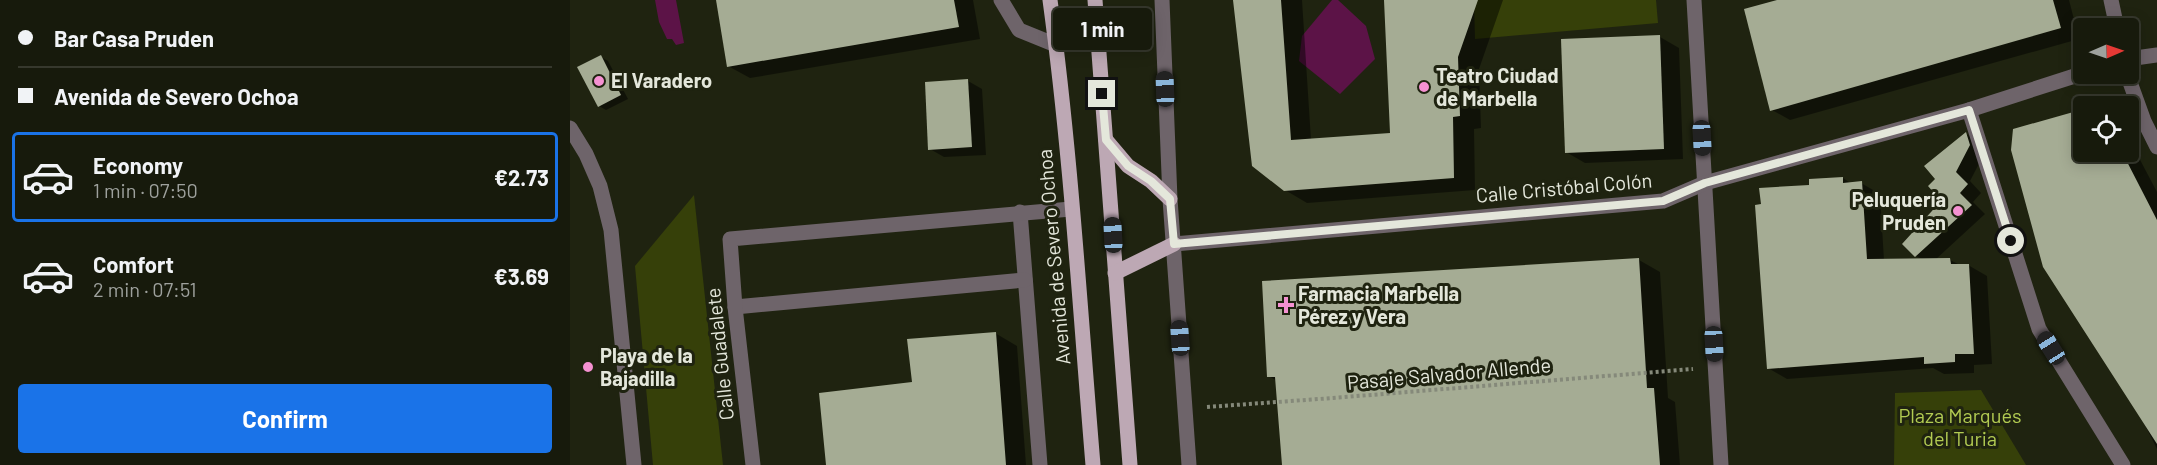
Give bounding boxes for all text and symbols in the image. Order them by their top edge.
callout: 1 min [1052,7,1152,49]
text: 1 min [1081,17,1124,41]
north arrow [2073,18,2139,84]
map controls [2073,18,2139,162]
text: Bar Casa Pruden [54,25,214,51]
place label: Teatro Ciudad de Marbella [1436,63,1559,110]
place label: El Varadero [611,68,712,92]
car [1155,71,1175,107]
marker: El Varadero [592,74,606,88]
route end [1088,80,1115,107]
marker: Teatro Ciudad de Marbella [1417,80,1431,94]
text: Avenida de Severo Ochoa [54,83,299,109]
button: locate [2073,96,2139,162]
car [1692,120,1712,156]
street label: Avenida de Severo Ochoa [1032,148,1074,366]
icon: car [21,150,75,204]
text: Economy [93,152,183,178]
text: €2.73 [494,164,549,190]
street label: Calle Cristóbal Colón [1475,167,1653,207]
text: 1 min · 07:50 [93,178,198,202]
place label: Peluquería Pruden [1852,187,1946,234]
marker: Peluquería Pruden [1951,204,1965,218]
car [1103,217,1123,253]
route start [1997,227,2024,254]
icon: car [21,249,75,303]
text: Comfort [93,251,174,277]
text: €3.69 [494,263,549,289]
text: 2 min · 07:51 [93,277,197,301]
place label: Farmacia Marbella Pérez y Vera [1298,281,1459,328]
street label: Calle Guadalete [700,287,738,422]
marker: Farmacia Marbella Pérez y Vera [1279,298,1293,312]
car [1170,319,1190,357]
car [1704,326,1724,362]
car [2034,328,2068,368]
place label: Playa de la Bajadilla [600,343,693,390]
street label: Pasaje Salvador Allende [1346,352,1552,394]
marker: Playa de la Bajadilla [581,360,595,374]
button: Confirm [18,384,552,453]
park label: Plaza Marqués del Turia [1898,403,2022,450]

